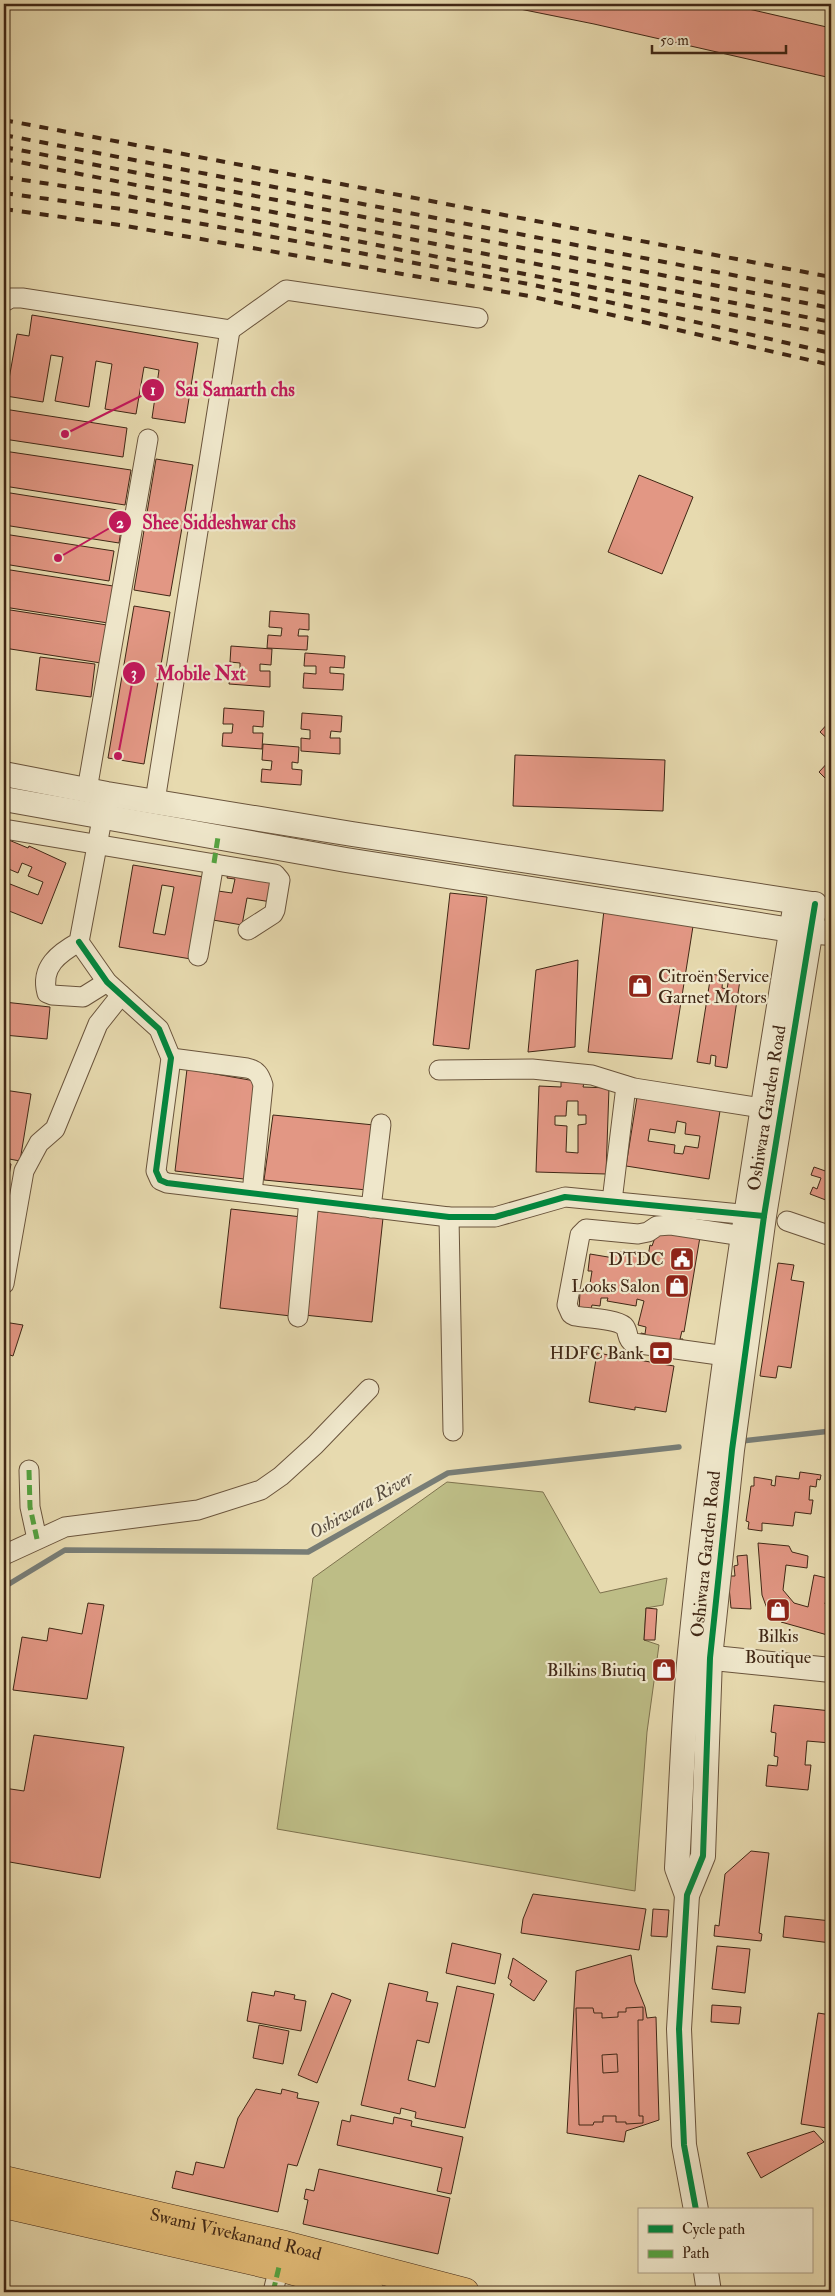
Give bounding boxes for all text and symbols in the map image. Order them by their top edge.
scale bar [652,22,786,54]
text: 50 m [660,31,689,50]
callout: Sai Samarth chs [140,373,305,407]
text: Sai Samarth chs [175,378,295,402]
text: 1 [150,381,156,400]
callout: Shee Siddeshwar chs [108,505,306,539]
text: Shee Siddeshwar chs [142,511,296,535]
text: 2 [116,514,124,533]
callout: Mobile Nxt [122,656,256,690]
text: Mobile Nxt [155,662,247,686]
text: 3 [131,664,137,683]
place label: Citroën Service Garnet Motors [658,965,770,1009]
shop icon: Citroën Service Garnet Motors [627,973,653,999]
street label: Oshiwara Garden Road [743,1023,791,1192]
public building icon: DTDC [669,1246,695,1272]
place label: DTDC [608,1248,664,1271]
shop icon: Looks Salon [664,1273,690,1299]
place label: Looks Salon [571,1275,660,1298]
bank icon: HDFC Bank [648,1340,674,1366]
place label: HDFC Bank [549,1342,644,1365]
water label: Oshiwara River [305,1465,418,1544]
street label: Oshiwara Garden Road [686,1469,726,1638]
shop icon: Bilkis Boutique [765,1597,791,1623]
place label: Bilkis Boutique [745,1625,812,1669]
shop icon: Bilkins Biutiq [651,1657,677,1683]
place label: Bilkins Biutiq [547,1659,647,1682]
street label: Swami Vivekanand Road [148,2203,324,2266]
legend [638,2208,812,2274]
text: Cycle path [682,2220,745,2240]
text: Path [682,2244,709,2263]

